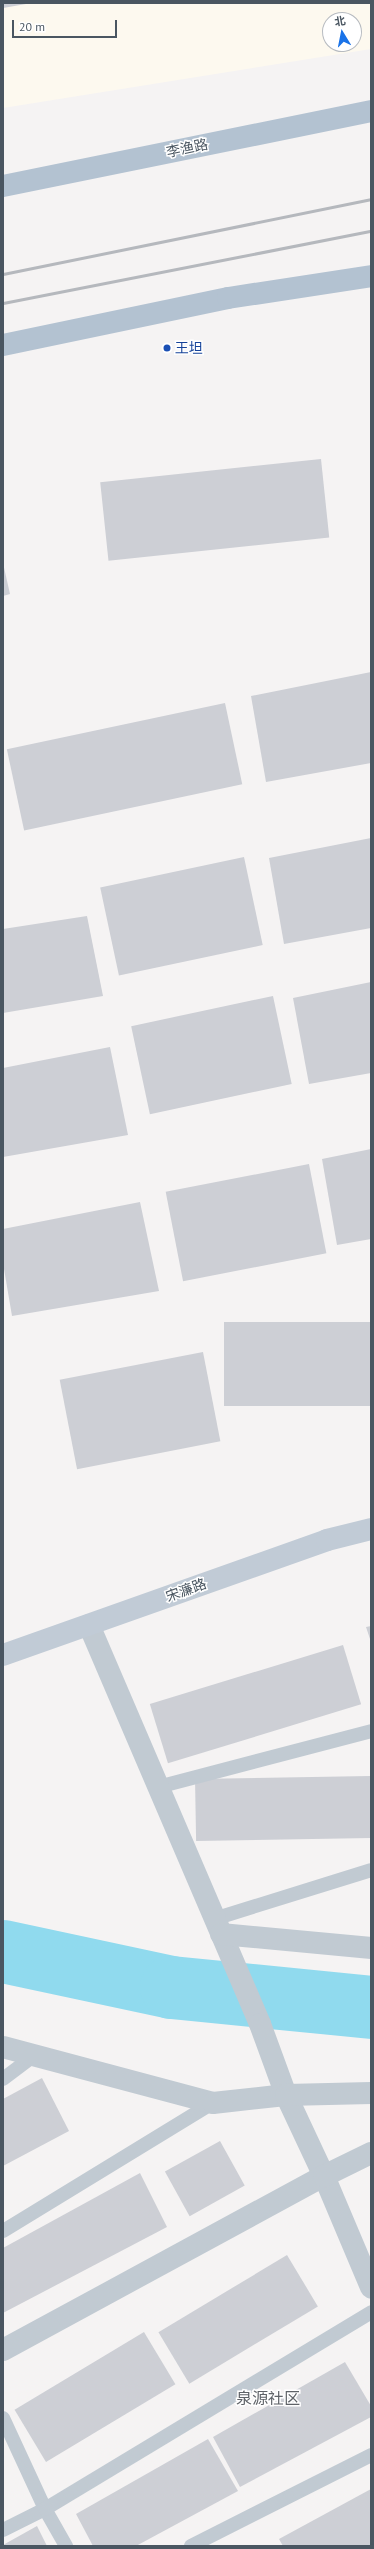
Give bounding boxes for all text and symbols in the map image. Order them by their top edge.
scale bar [14,12,119,38]
north arrow [322,12,362,52]
text: 北 [333,13,347,29]
text: 20 m [19,19,45,34]
street label: 李渔路 [165,135,209,161]
place label: 王坦 [175,340,203,356]
marker: 王坦 [162,343,172,353]
street label: 宋濂路 [163,1575,209,1605]
district label: 泉源社区 [236,2388,300,2408]

